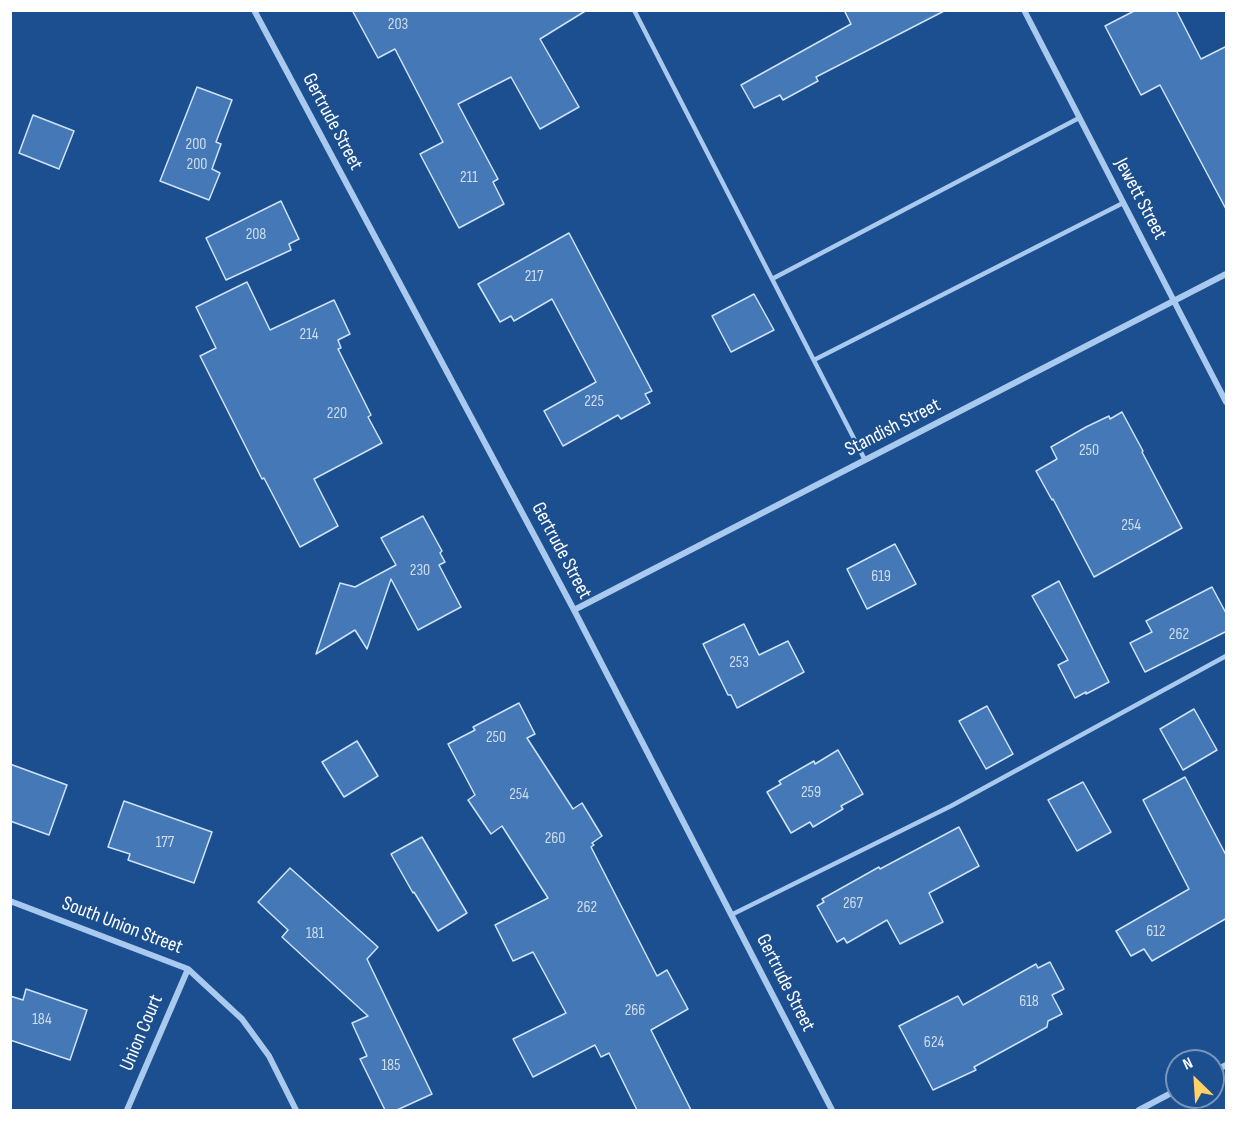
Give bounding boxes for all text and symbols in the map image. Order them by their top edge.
house number: 203 [388,15,408,35]
street label: Gertrude Street [297,70,367,174]
house number: 200 [186,135,206,155]
street label: Jewett Street [1109,154,1171,244]
house number: 200 [187,155,207,175]
house number: 211 [460,168,478,188]
house number: 208 [246,225,266,245]
house number: 217 [525,267,543,287]
house number: 214 [300,325,318,345]
house number: 225 [584,392,604,412]
street label: Standish Street [841,394,945,462]
house number: 220 [327,404,347,424]
house number: 250 [1079,441,1099,461]
street label: Gertrude Street [526,499,596,603]
house number: 254 [1121,516,1141,536]
house number: 230 [410,561,430,581]
house number: 619 [871,567,891,587]
house number: 262 [1169,625,1189,645]
house number: 253 [729,653,749,673]
house number: 250 [486,728,506,748]
house number: 259 [801,783,821,803]
house number: 254 [509,785,529,805]
house number: 260 [545,829,565,849]
house number: 177 [156,833,174,853]
street label: South Union Street [58,892,186,960]
house number: 267 [843,894,863,914]
house number: 262 [577,898,597,918]
house number: 612 [1146,922,1166,942]
house number: 181 [306,924,324,944]
street label: Gertrude Street [750,930,820,1036]
street label: Union Court [115,991,169,1075]
house number: 618 [1019,992,1039,1012]
house number: 266 [625,1001,645,1021]
house number: 184 [32,1010,52,1030]
house number: 624 [924,1033,944,1053]
north arrow [1165,1049,1225,1109]
text: N [1180,1054,1196,1074]
house number: 185 [381,1056,401,1076]

